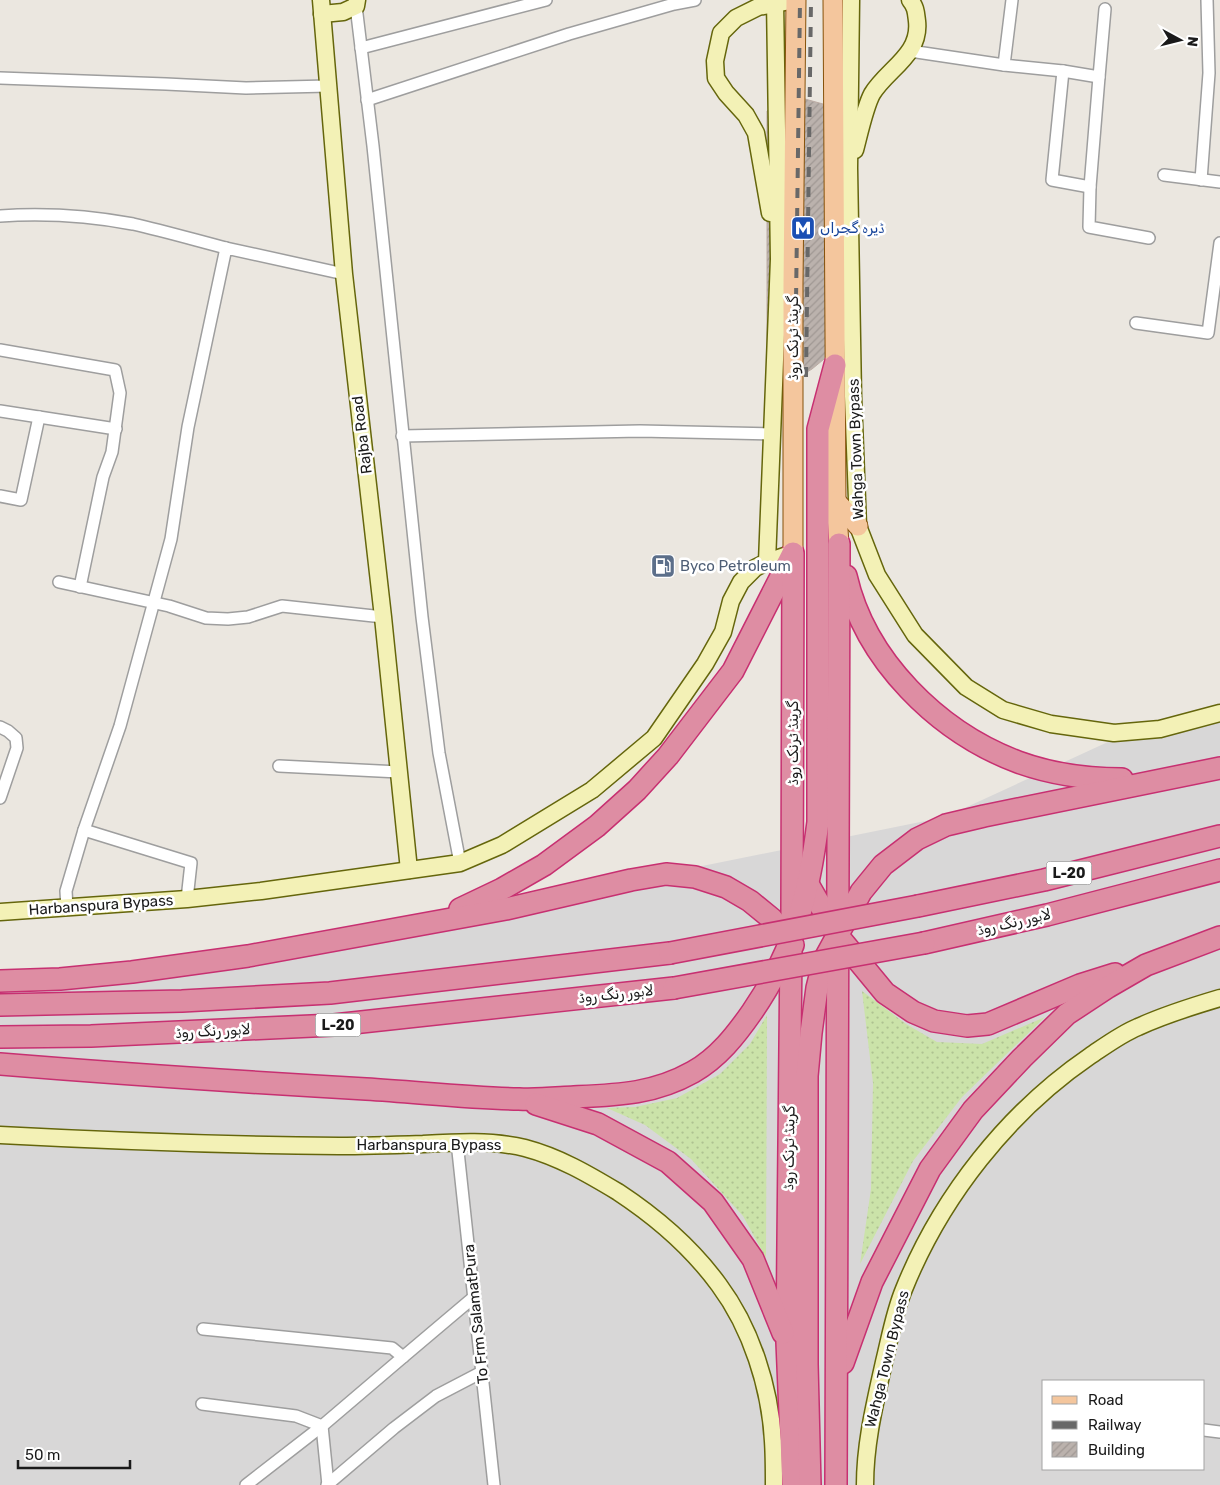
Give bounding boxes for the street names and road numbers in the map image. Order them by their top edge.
street label: گرینڈ ٹرنک روڈ [784,295,803,380]
street label: Wahga Town Bypass [845,378,867,520]
street label: Rajba Road [348,395,376,475]
street label: گرینڈ ٹرنک روڈ [784,700,803,785]
road number: L-20 [1046,861,1092,884]
street label: Harbanspura Bypass [28,891,174,919]
street label: لاہور رنگ روڈ [975,905,1053,940]
street label: لاہور رنگ روڈ [578,981,655,1008]
road number: L-20 [316,1014,360,1036]
street label: لاہور رنگ روڈ [175,1020,251,1043]
street label: گرینڈ ٹرنک روڈ [779,1105,800,1190]
street label: Harbanspura Bypass [357,1136,502,1154]
street label: To Frm SalamatPura [460,1243,492,1385]
street label: Wahga Town Bypass [861,1288,913,1430]

